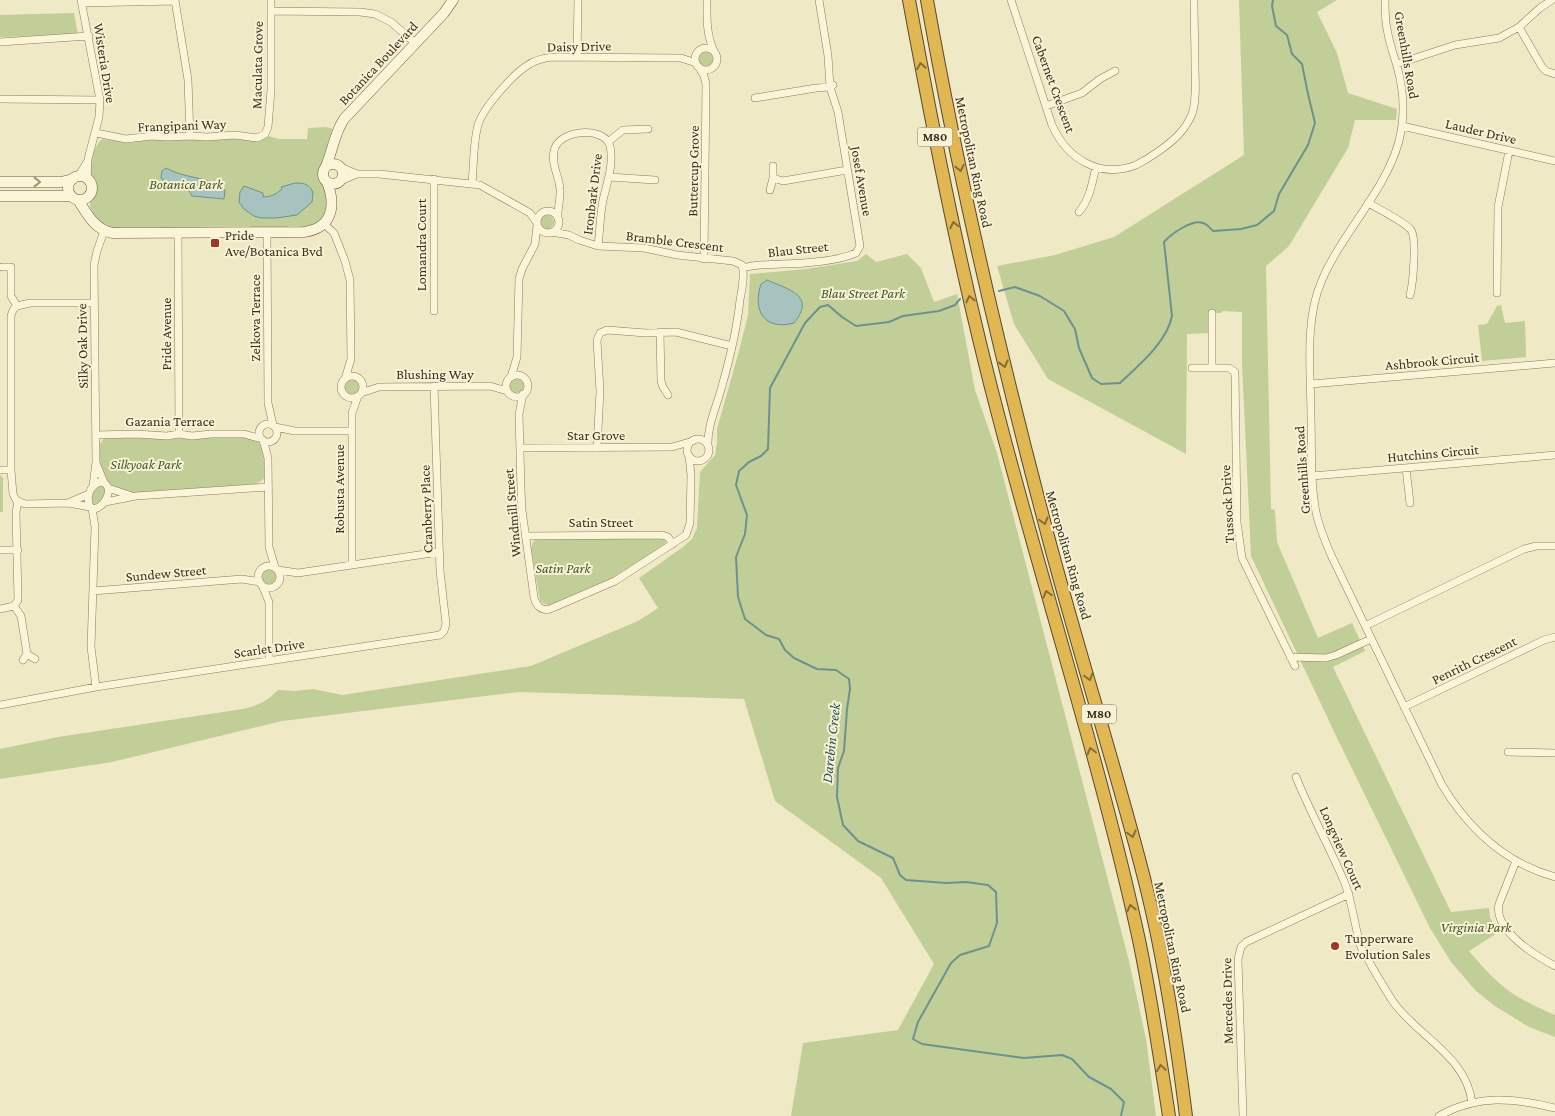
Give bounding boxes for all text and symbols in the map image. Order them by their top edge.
street label: Greenhills Road [1391,10,1423,101]
street label: Botanica Boulevard [335,17,421,108]
street label: Maculata Grove [248,21,266,109]
street label: Wisteria Drive [91,22,119,104]
street label: Cabernet Crescent [1029,33,1079,135]
street label: Daisy Drive [547,37,611,55]
one-way arrow [917,62,927,71]
street label: Metropolitan Ring Road [952,95,996,230]
street label: Frangipani Way [137,115,227,135]
street label: Lauder Drive [1444,115,1518,147]
street label: Buttercup Grove [684,125,702,217]
road number: M80 [918,128,952,146]
street label: Josef Avenue [848,143,876,217]
street label: Ironbark Drive [579,152,605,236]
one-way arrow [954,164,964,173]
park label: Botanica Park [149,176,224,192]
one-way arrow [33,177,41,187]
street label: Lomandra Court [413,198,429,291]
one-way arrow [950,221,960,230]
place label: Pride Ave/Botanica Bvd [225,227,324,259]
street label: Bramble Crescent [625,227,725,255]
marker: Pride Ave/Botanica Bvd [209,237,221,249]
street label: Blau Street [767,238,829,260]
street label: Zelkova Terrace [247,274,263,362]
park label: Blau Street Park [821,285,906,301]
one-way arrow [965,294,976,303]
street label: Pride Avenue [158,297,174,371]
street label: Silky Oak Drive [73,303,91,389]
street label: Ashbrook Circuit [1384,349,1480,373]
one-way arrow [998,359,1009,368]
street label: Blushing Way [396,366,474,382]
street label: Gazania Terrace [125,413,215,429]
street label: Greenhills Road [1291,425,1313,515]
street label: Star Grove [567,427,625,443]
street label: Hutchins Circuit [1387,441,1480,465]
street label: Robusta Avenue [331,444,347,534]
park label: Silkyoak Park [110,456,183,472]
street label: Tussock Drive [1217,464,1237,544]
street label: Cranberry Place [416,465,436,553]
street label: Windmill Street [500,468,524,558]
street label: Metropolitan Ring Road [1043,489,1095,622]
street label: Satin Street [569,514,633,530]
one-way arrow [1038,517,1049,526]
park label: Satin Park [535,560,591,576]
street label: Sundew Street [125,561,207,584]
one-way arrow [1042,591,1052,599]
street label: Penrith Crescent [1429,632,1519,687]
street label: Scarlet Drive [233,635,305,661]
one-way arrow [1083,673,1093,681]
water label: Darebin Creek [819,701,843,784]
road number: M80 [1082,704,1116,724]
one-way arrow [1086,747,1096,755]
street label: Longview Court [1316,804,1368,893]
one-way arrow [1126,830,1137,838]
street label: Metropolitan Ring Road [1151,880,1195,1015]
one-way arrow [1126,904,1137,913]
park label: Virginia Park [1441,919,1512,935]
place label: Tupperware Evolution Sales [1345,930,1430,962]
marker: Tupperware Evolution Sales [1329,940,1341,952]
street label: Mercedes Drive [1218,958,1236,1044]
one-way arrow [1157,1063,1167,1072]

